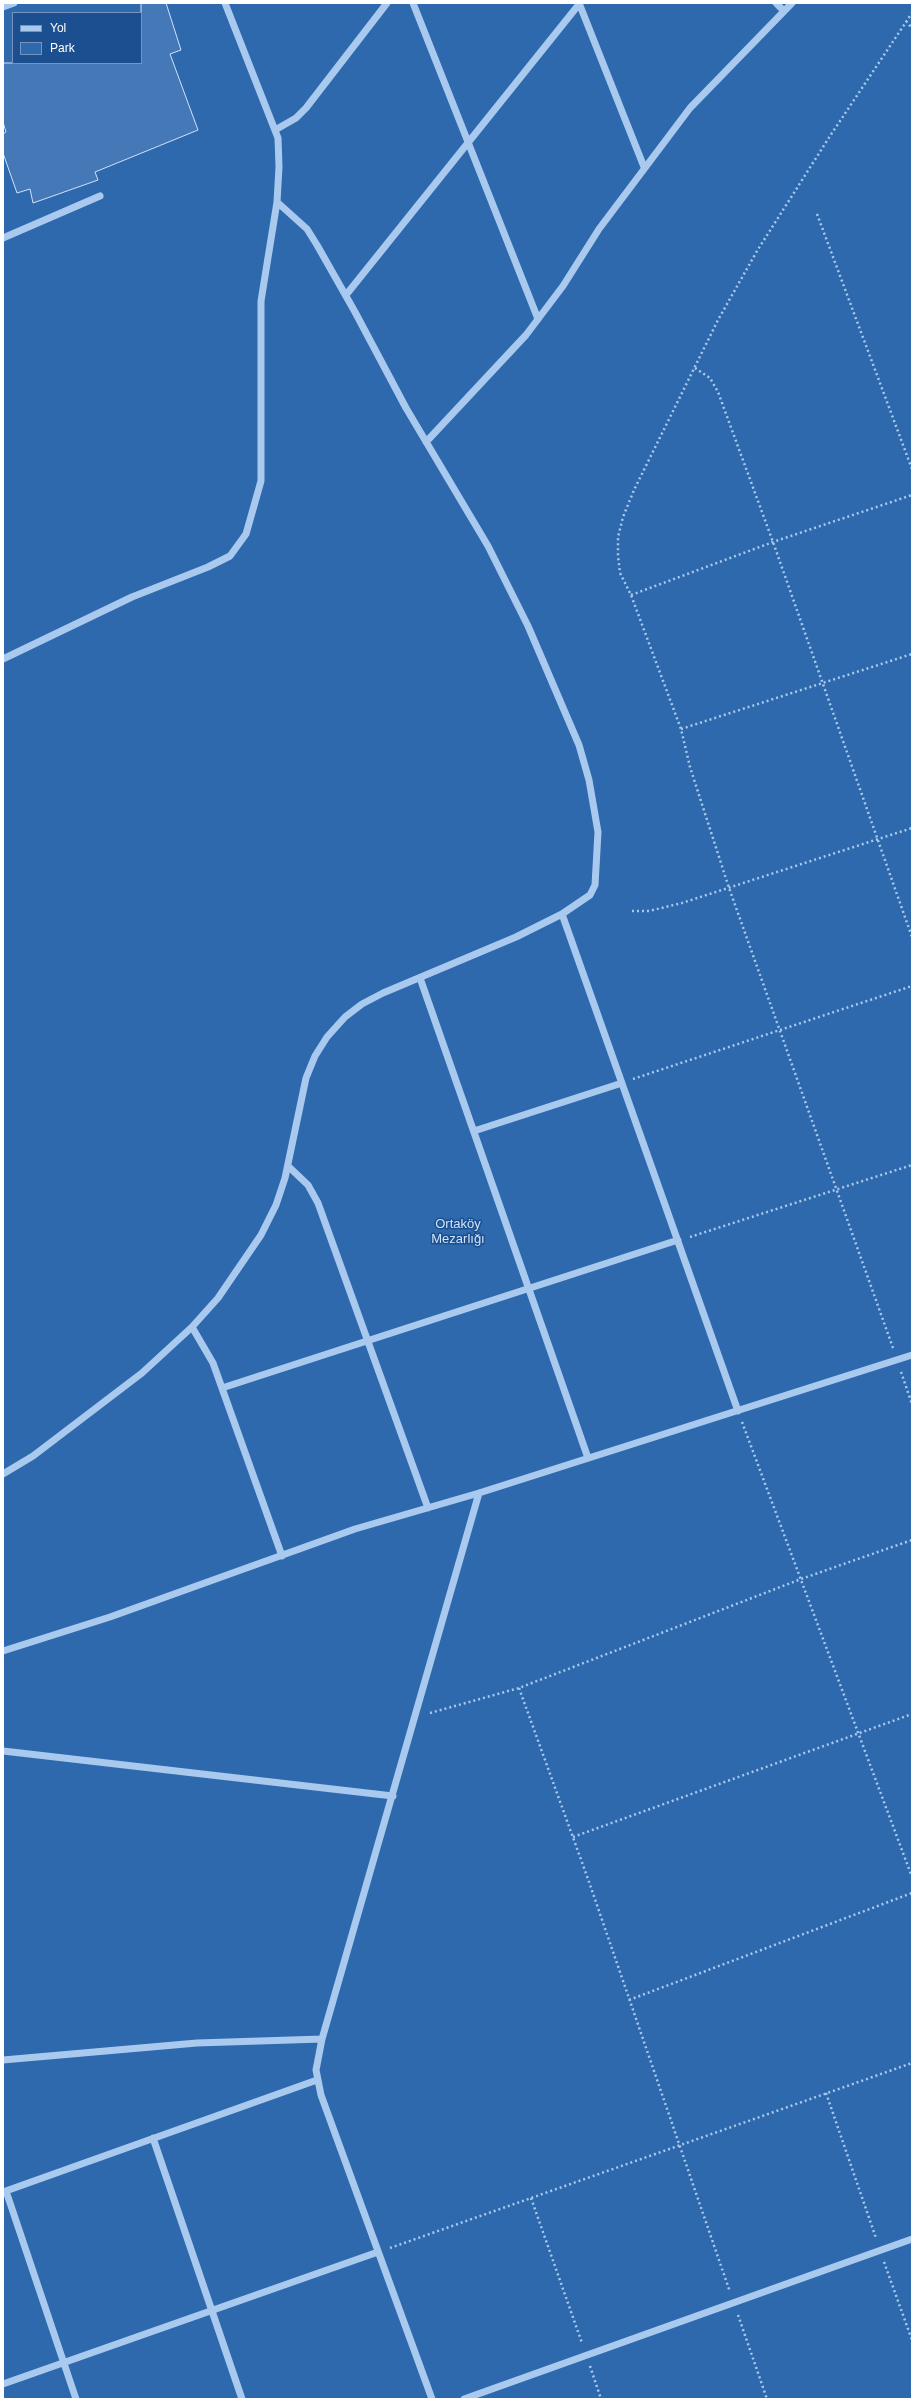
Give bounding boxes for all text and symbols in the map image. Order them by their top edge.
legend [12,12,142,64]
text: Yol [50,21,66,35]
text: Park [50,41,75,55]
park label: Ortaköy Mezarlığı [431,1216,485,1247]

